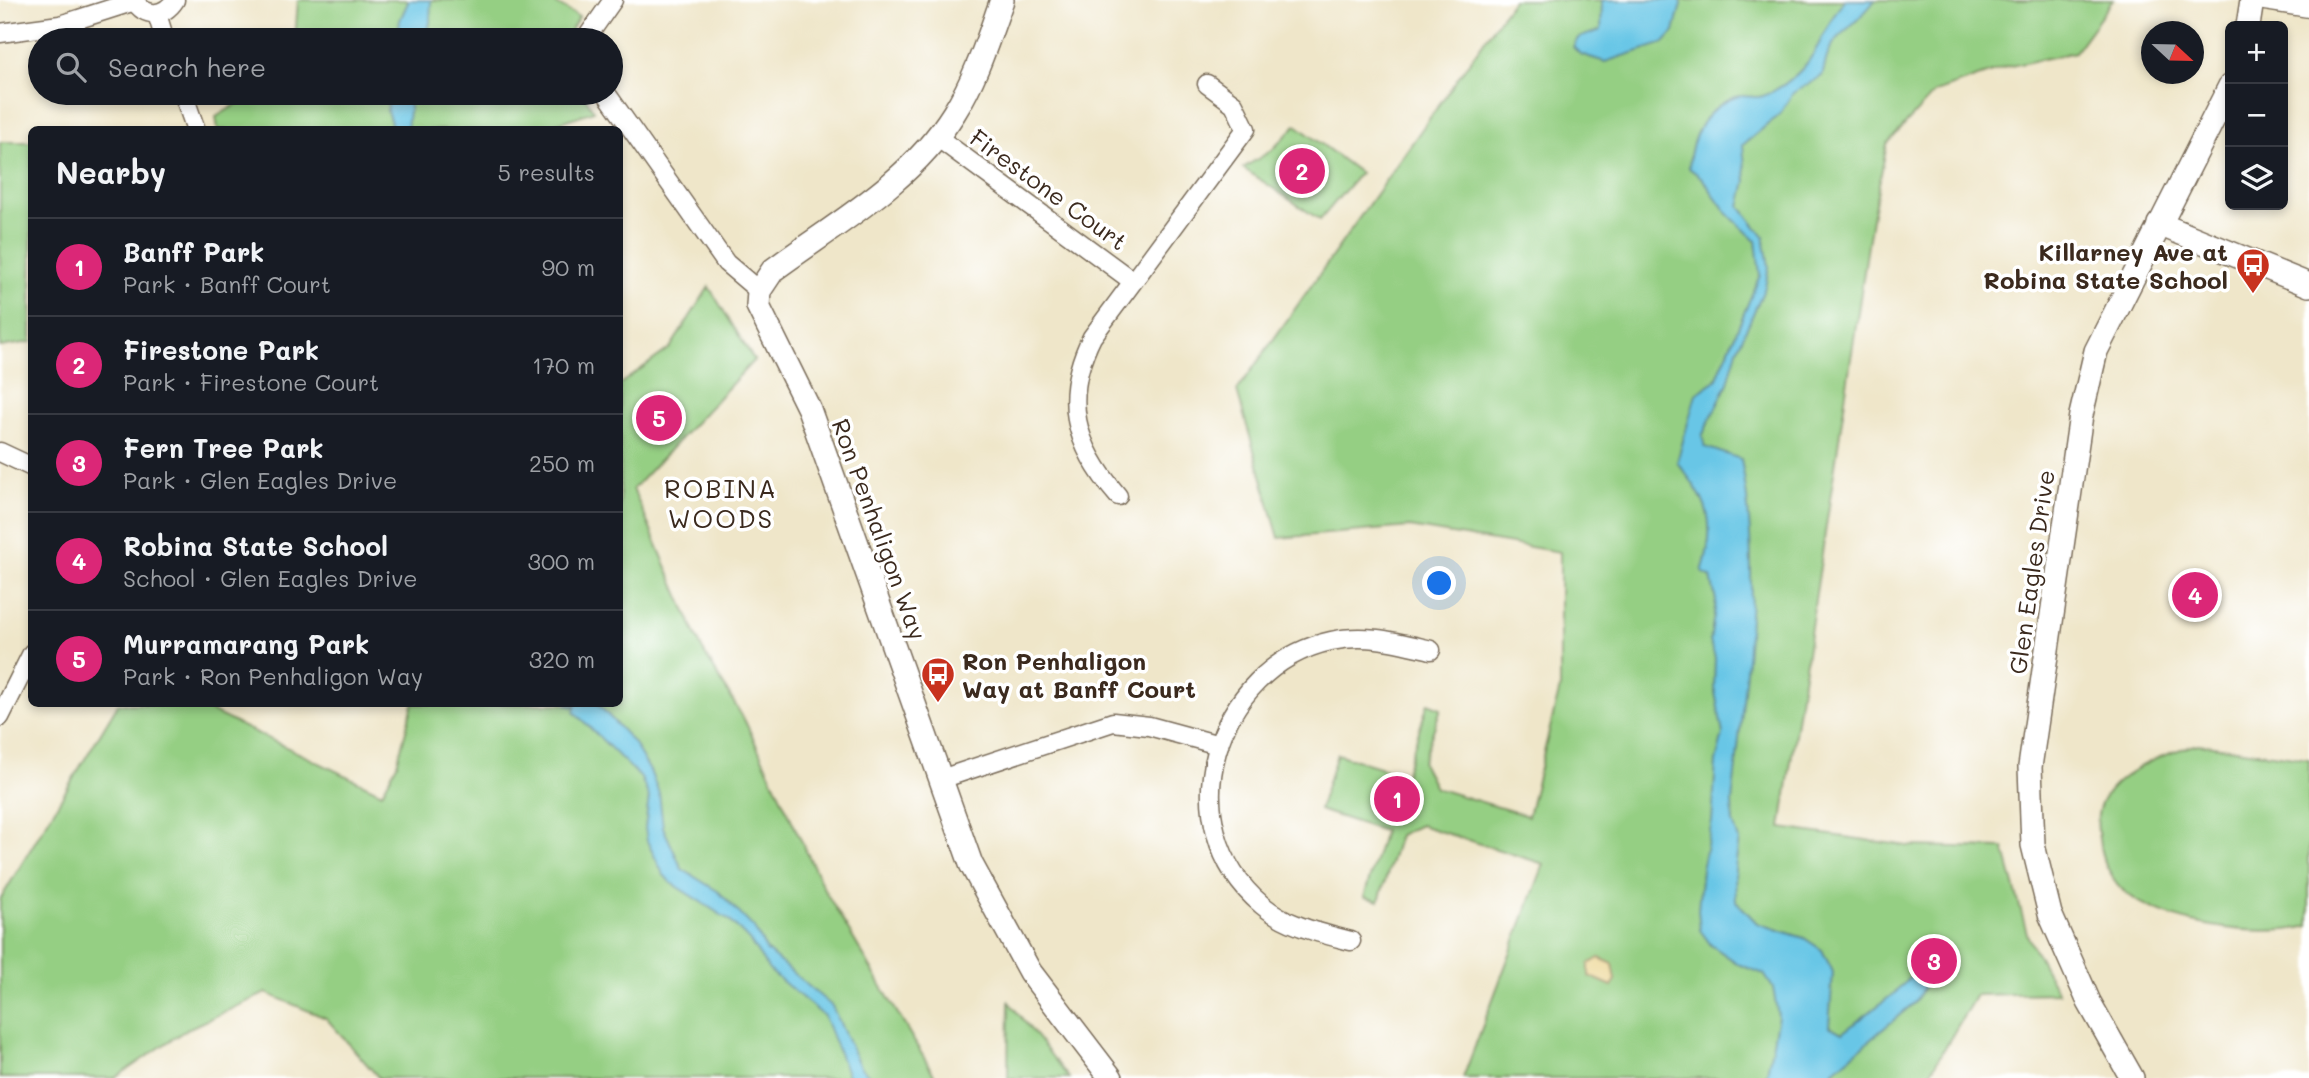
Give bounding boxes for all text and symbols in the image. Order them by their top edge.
north arrow [2141,21,2204,84]
map controls [2225,21,2288,210]
button: + [2225,21,2288,84]
search box [28,28,623,105]
icon: search [52,48,90,86]
text: Search here [108,50,266,84]
button: − [2225,84,2288,147]
street label: Firestone Court [964,121,1134,257]
pin: 2 [1279,145,1325,197]
button: layers [2225,147,2288,210]
text: Nearby [56,152,166,192]
text: 5 results [498,157,595,187]
text: Banff Park [123,235,264,269]
place label: Killarney Ave at Robina State School [1983,236,2228,295]
bus stop icon: Killarney Ave at Robina State School [2234,246,2272,295]
text: 1 [74,252,84,282]
text: 90 m [542,252,595,282]
text: Park · Banff Court [123,269,331,299]
text: Firestone Park [123,333,319,367]
text: 2 [73,350,85,380]
text: 170 m [532,350,595,380]
text: Park · Firestone Court [123,367,379,397]
pin: 5 [636,392,682,444]
street label: Ron Penhaligon Way [826,414,934,644]
text: Fern Tree Park [123,431,324,465]
text: 3 [72,448,86,478]
text: 250 m [529,448,595,478]
text: Park · Glen Eagles Drive [123,465,397,495]
street label: Glen Eagles Drive [2001,468,2061,676]
district label: ROBINA WOODS [664,471,778,535]
text: Robina State School [123,529,388,563]
text: 4 [72,546,86,576]
text: 300 m [527,546,595,576]
text: School · Glen Eagles Drive [123,563,418,593]
your location [1422,566,1456,600]
pin: 4 [2172,569,2218,621]
text: Murramarang Park [123,627,369,661]
text: 5 [72,644,86,674]
text: 320 m [529,644,595,674]
place label: Ron Penhaligon Way at Banff Court [962,645,1196,704]
bus stop icon: Ron Penhaligon Way at Banff Court [919,655,957,704]
text: Park · Ron Penhaligon Way [123,661,423,691]
pin: 1 [1374,773,1420,825]
pin: 3 [1911,935,1957,987]

